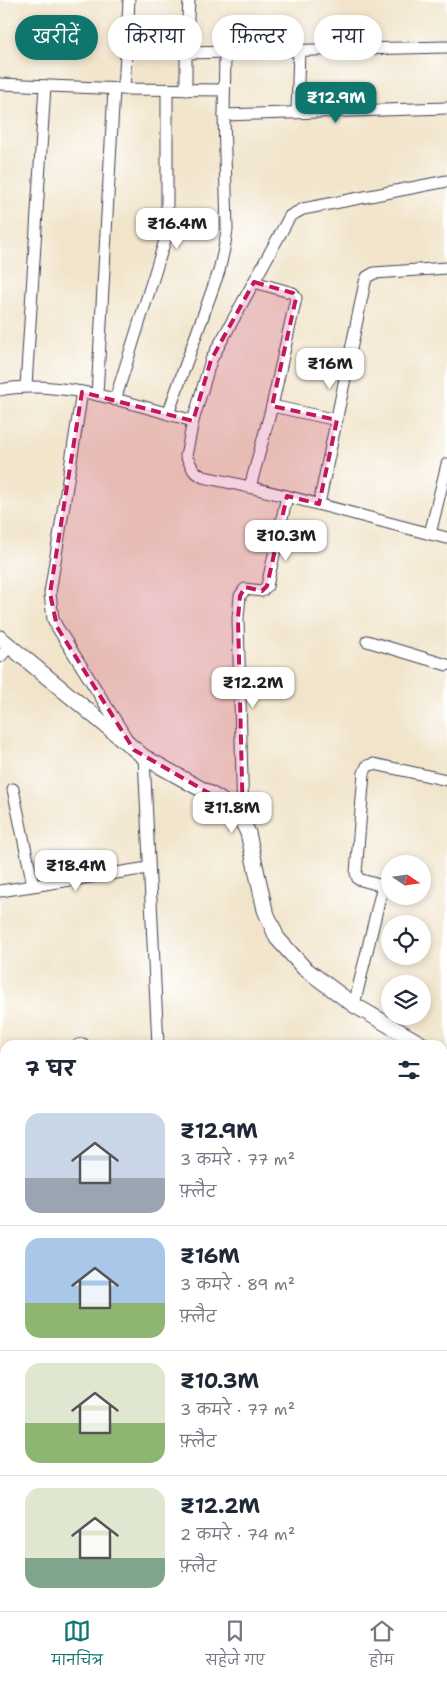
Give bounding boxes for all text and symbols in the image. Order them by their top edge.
chip: खरीदें [15,15,98,60]
chip: किराया [108,15,202,60]
chip: फ़िल्टर [212,15,304,60]
chip: नया [314,15,382,60]
pin: ₹12.9M [295,82,377,124]
text: ₹12.9M [306,87,366,108]
pin: ₹16.4M [136,208,218,250]
text: ₹16.4M [147,213,207,234]
pin: ₹16M [300,348,360,390]
text: ₹16M [307,353,353,374]
pin: ₹10.3M [245,520,327,562]
text: ₹10.3M [256,525,316,546]
pin: ₹12.2M [212,666,294,709]
text: ₹12.2M [222,672,284,693]
pin: ₹11.8M [191,792,273,834]
text: ₹11.8M [204,797,260,818]
pin: ₹18.4M [35,850,117,892]
text: ₹18.4M [46,855,106,876]
north arrow [381,855,431,905]
map controls [381,855,431,1025]
button: locate [381,915,431,965]
button: layers [381,975,431,1025]
text: 7 घर [25,1055,75,1083]
icon: filters [395,1056,423,1084]
text: ₹12.9M [180,1117,258,1145]
icon: home [65,1133,125,1193]
text: 3 कमरे · 77 m² [180,1149,295,1170]
text: फ़्लैट [180,1181,216,1202]
text: ₹16M [180,1242,240,1270]
icon: home [65,1258,125,1318]
text: 3 कमरे · 89 m² [180,1274,295,1295]
text: फ़्लैट [180,1306,216,1327]
text: ₹10.3M [180,1367,259,1395]
icon: home [65,1383,125,1443]
text: 3 कमरे · 77 m² [180,1399,295,1420]
text: फ़्लैट [180,1431,216,1452]
text: ₹12.2M [180,1492,260,1520]
icon: home [65,1508,125,1568]
text: 2 कमरे · 74 m² [180,1524,295,1545]
text: फ़्लैट [180,1556,216,1577]
tab: मानचित्र [51,1617,103,1676]
tab: सहेजे गए [206,1617,265,1676]
tab: होम [368,1617,396,1676]

